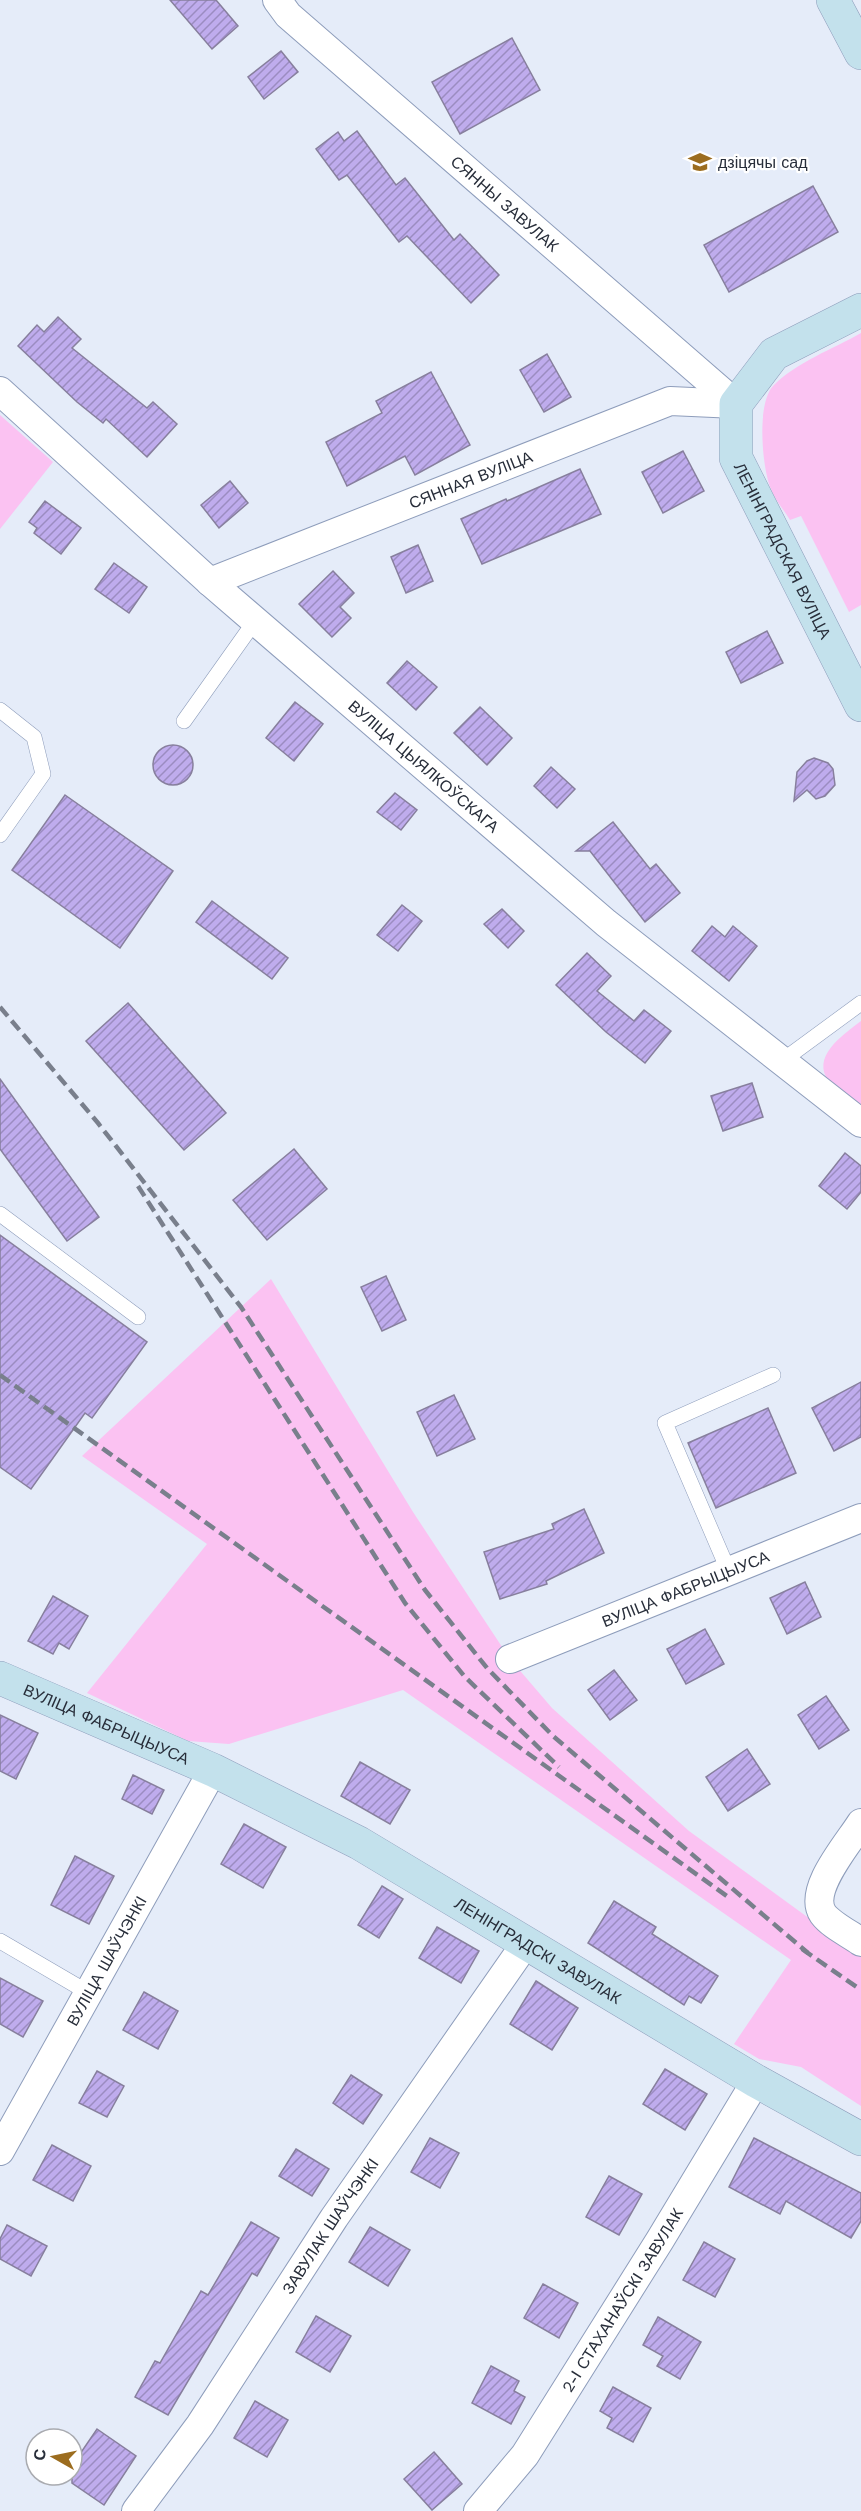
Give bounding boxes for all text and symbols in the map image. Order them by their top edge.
school or university icon: дзіцячы сад [687,149,713,175]
street label: СЯННЫ ЗАВУЛАК [447,152,563,256]
place label: дзіцячы сад [718,153,808,172]
street label: СЯННАЯ ВУЛІЦА [406,446,535,512]
street label: ЛЕНІНГРАДСКАЯ ВУЛІЦА [730,459,835,642]
street label: ВУЛІЦА ЦЫЯЛКОЎСКАГА [345,696,503,836]
street label: ВУЛІЦА ФАБРЫЦЫУСА [599,1546,772,1631]
street label: ВУЛІЦА ФАБРЫЦЫУСА [21,1680,193,1768]
street label: ВУЛІЦА ШАЎЧЭНКІ [63,1892,150,2029]
street label: ЛЕНІНГРАДСКІ ЗАВУЛАК [451,1893,625,2008]
street label: ЗАВУЛАК ШАЎЧЭНКІ [278,2155,382,2297]
street label: 2-І СТАХАНАЎСКІ ЗАВУЛАК [558,2204,687,2395]
north arrow [24,2427,84,2487]
text: С [29,2447,50,2462]

